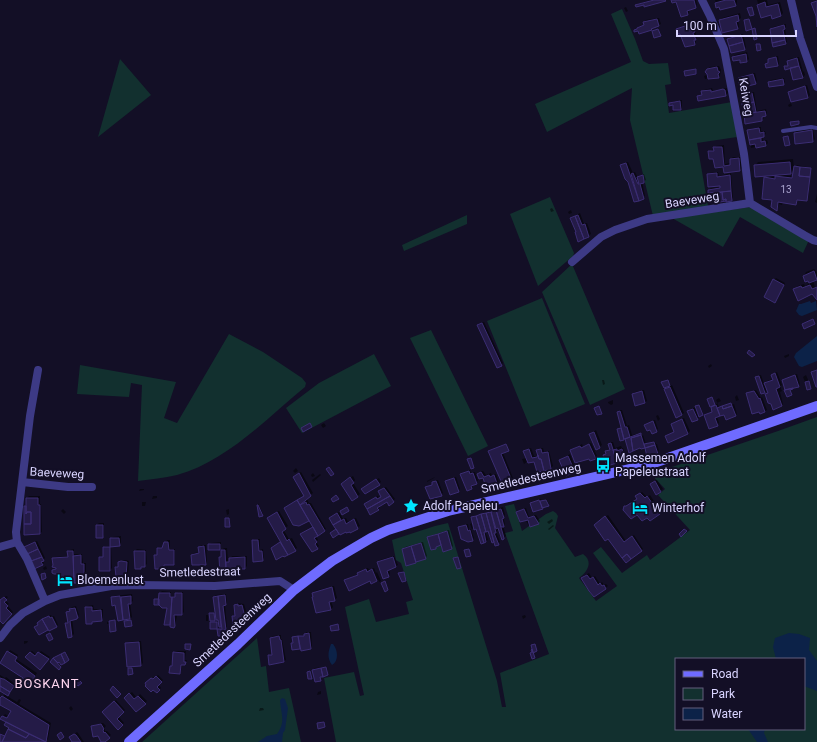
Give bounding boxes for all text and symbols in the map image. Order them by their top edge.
scale bar [677,12,796,38]
text: 100 m [683,19,717,33]
street label: Keiweg [736,77,756,117]
house number: 13 [780,184,792,195]
street label: Baeveweg [664,189,720,211]
place label: Massemen Adolf Papeleustraat [615,451,707,479]
bus stop icon: Massemen Adolf Papeleustraat [594,456,612,474]
street label: Smetledesteenweg [480,460,582,496]
street label: Baeveweg [29,465,85,481]
place icon: Adolf Papeleu [402,497,420,515]
place label: Adolf Papeleu [423,499,498,513]
hotel icon: Winterhof [631,499,649,517]
place label: Winterhof [652,501,705,515]
street label: Smetledestraat [159,564,241,580]
hotel icon: Bloemenlust [56,571,74,589]
place label: Bloemenlust [77,573,144,587]
street label: Smetledesteenweg [190,590,274,670]
legend [675,658,805,730]
text: Road [711,667,739,681]
district label: BOSKANT [14,676,80,691]
text: Park [711,687,736,701]
text: Water [711,707,742,721]

